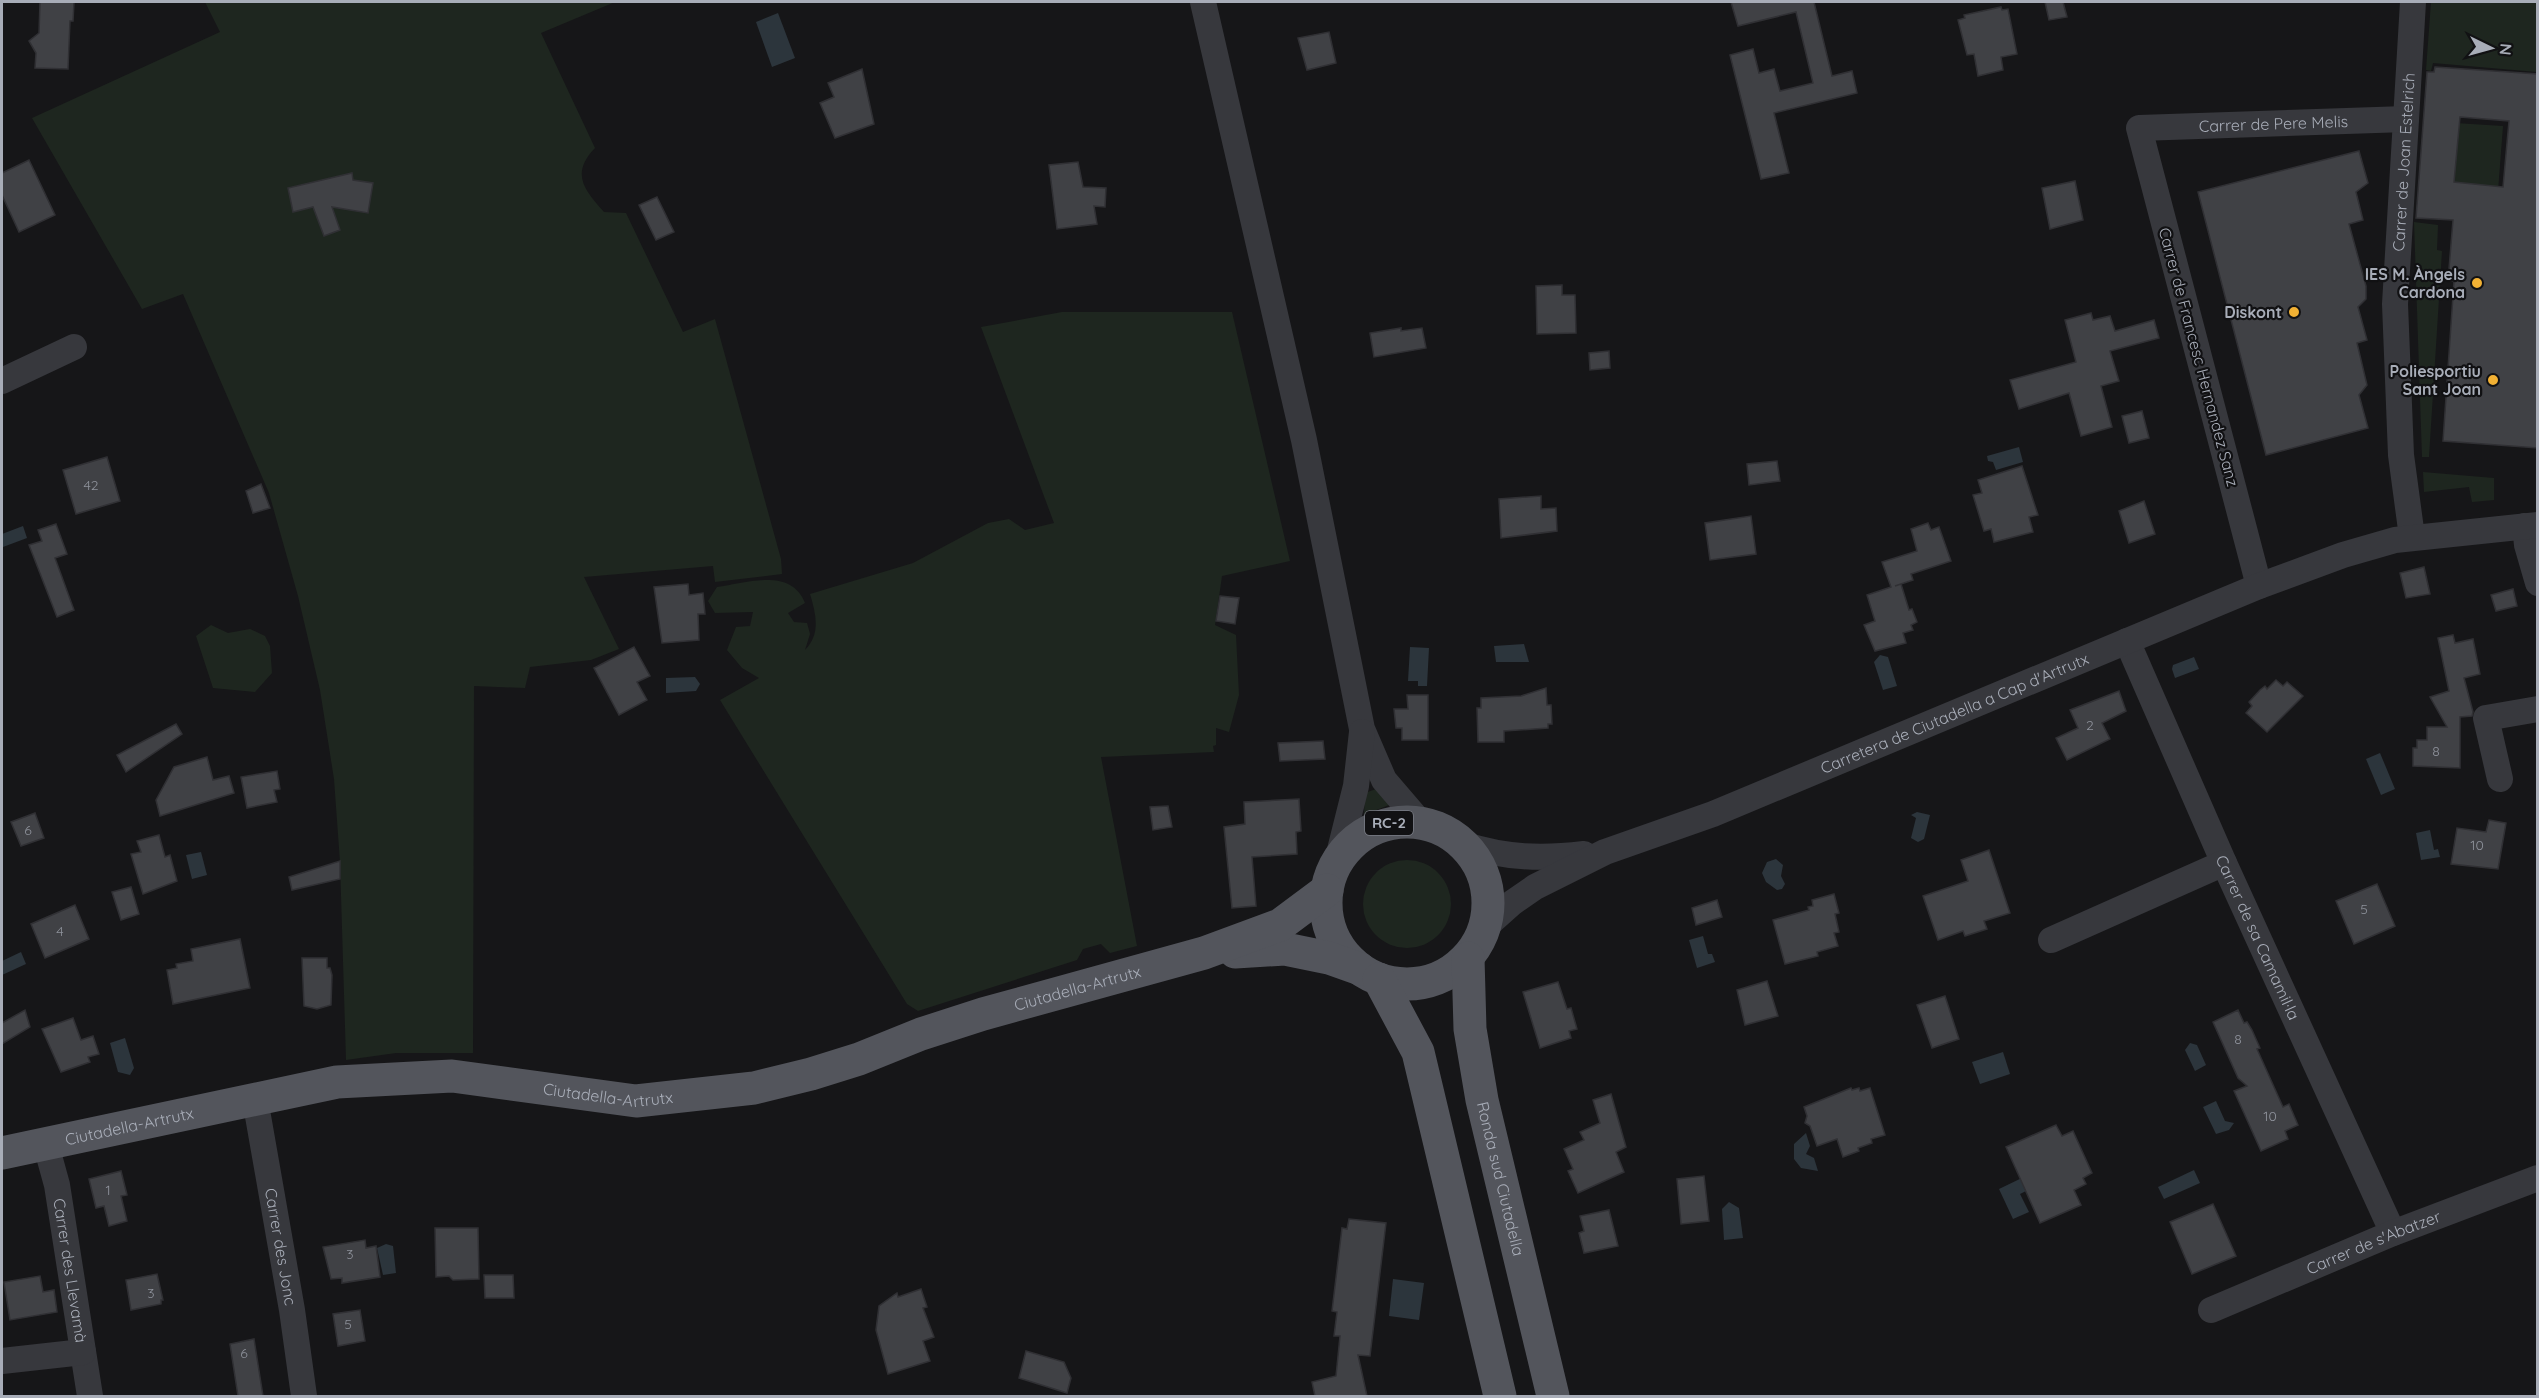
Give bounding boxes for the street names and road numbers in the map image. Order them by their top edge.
street label: Carrer de Joan Estelrich [2388,72,2419,252]
street label: Carrer de Pere Melis [2198,111,2348,136]
street label: Carrer de Francesc Hernandez Sanz [2155,225,2243,489]
street label: Carretera de Ciutadella a Cap d'Artrutx [1817,648,2092,778]
road number: RC-2 [1365,811,1413,835]
street label: Carrer de sa Camamil·la [2212,852,2304,1023]
street label: Ciutadella-Artrutx [1012,961,1143,1015]
street label: Ciutadella-Artrutx [542,1078,674,1111]
street label: Ronda sud Ciutadella [1473,1100,1529,1258]
street label: Ciutadella-Artrutx [63,1103,195,1149]
street label: Carrer des Jonc [261,1187,301,1307]
street label: Carrer des Llevamà [49,1197,92,1344]
street label: Carrer de s'Abatzer [2303,1206,2443,1279]

